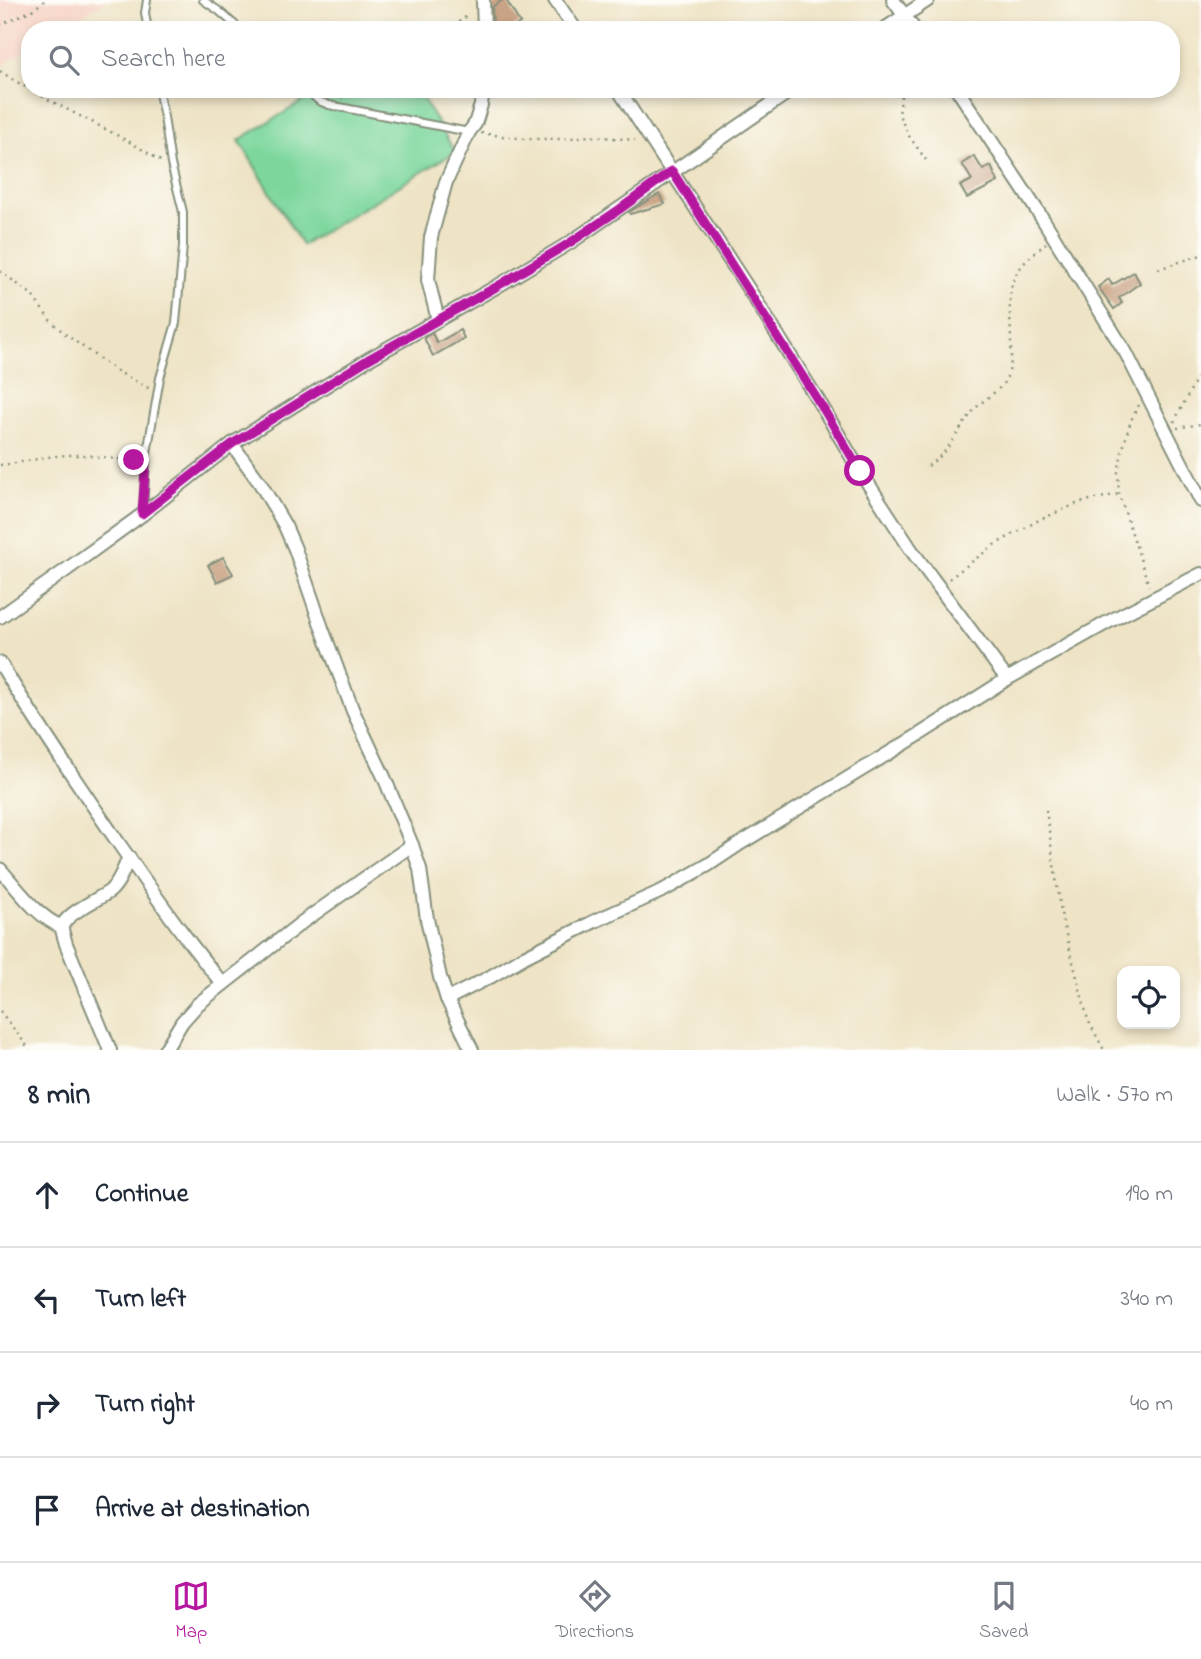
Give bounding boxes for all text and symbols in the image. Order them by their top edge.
search box [21,21,1180,98]
icon: search [45,41,83,79]
text: Search here [101,41,226,79]
route end [118,444,149,475]
route start [844,455,875,486]
map controls [1117,966,1180,1029]
button: locate [1117,966,1180,1029]
text: 8 min [28,1074,90,1118]
text: Walk · 570 m [1056,1079,1173,1112]
icon: ahead [28,1176,66,1214]
text: Continue [95,1176,188,1214]
text: 190 m [1125,1178,1173,1211]
icon: left [28,1281,66,1319]
text: Turn left [95,1281,186,1319]
text: 340 m [1120,1283,1173,1316]
icon: right [28,1386,66,1424]
text: Turn right [95,1386,195,1424]
text: 40 m [1130,1388,1173,1421]
icon: arrive [28,1491,66,1529]
text: Arrive at destination [95,1491,310,1529]
tab: Map [172,1577,210,1646]
tab: Directions [555,1577,634,1646]
tab: Saved [979,1577,1029,1646]

